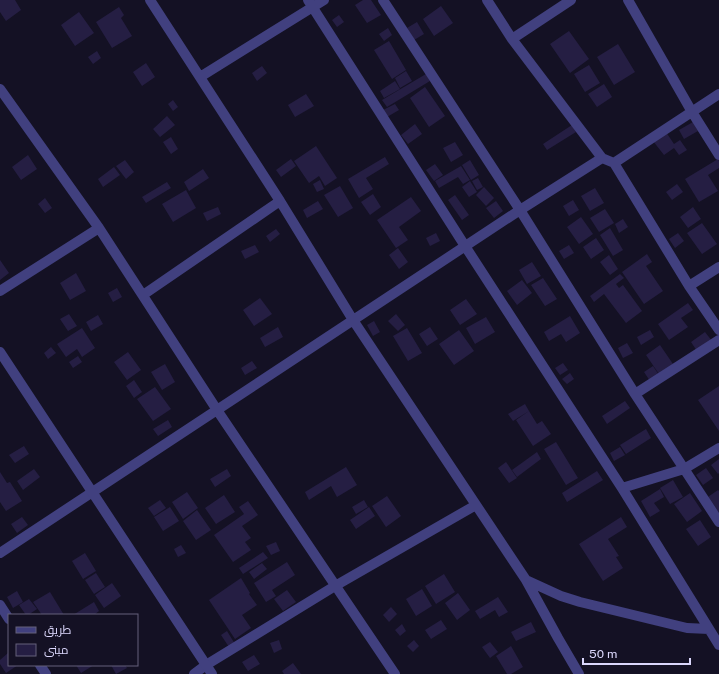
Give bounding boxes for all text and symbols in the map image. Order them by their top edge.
legend [8,614,138,666]
text: طريق [44,623,72,637]
scale bar [583,640,690,666]
text: مبنى [44,643,69,657]
text: 50 m [589,647,617,661]

